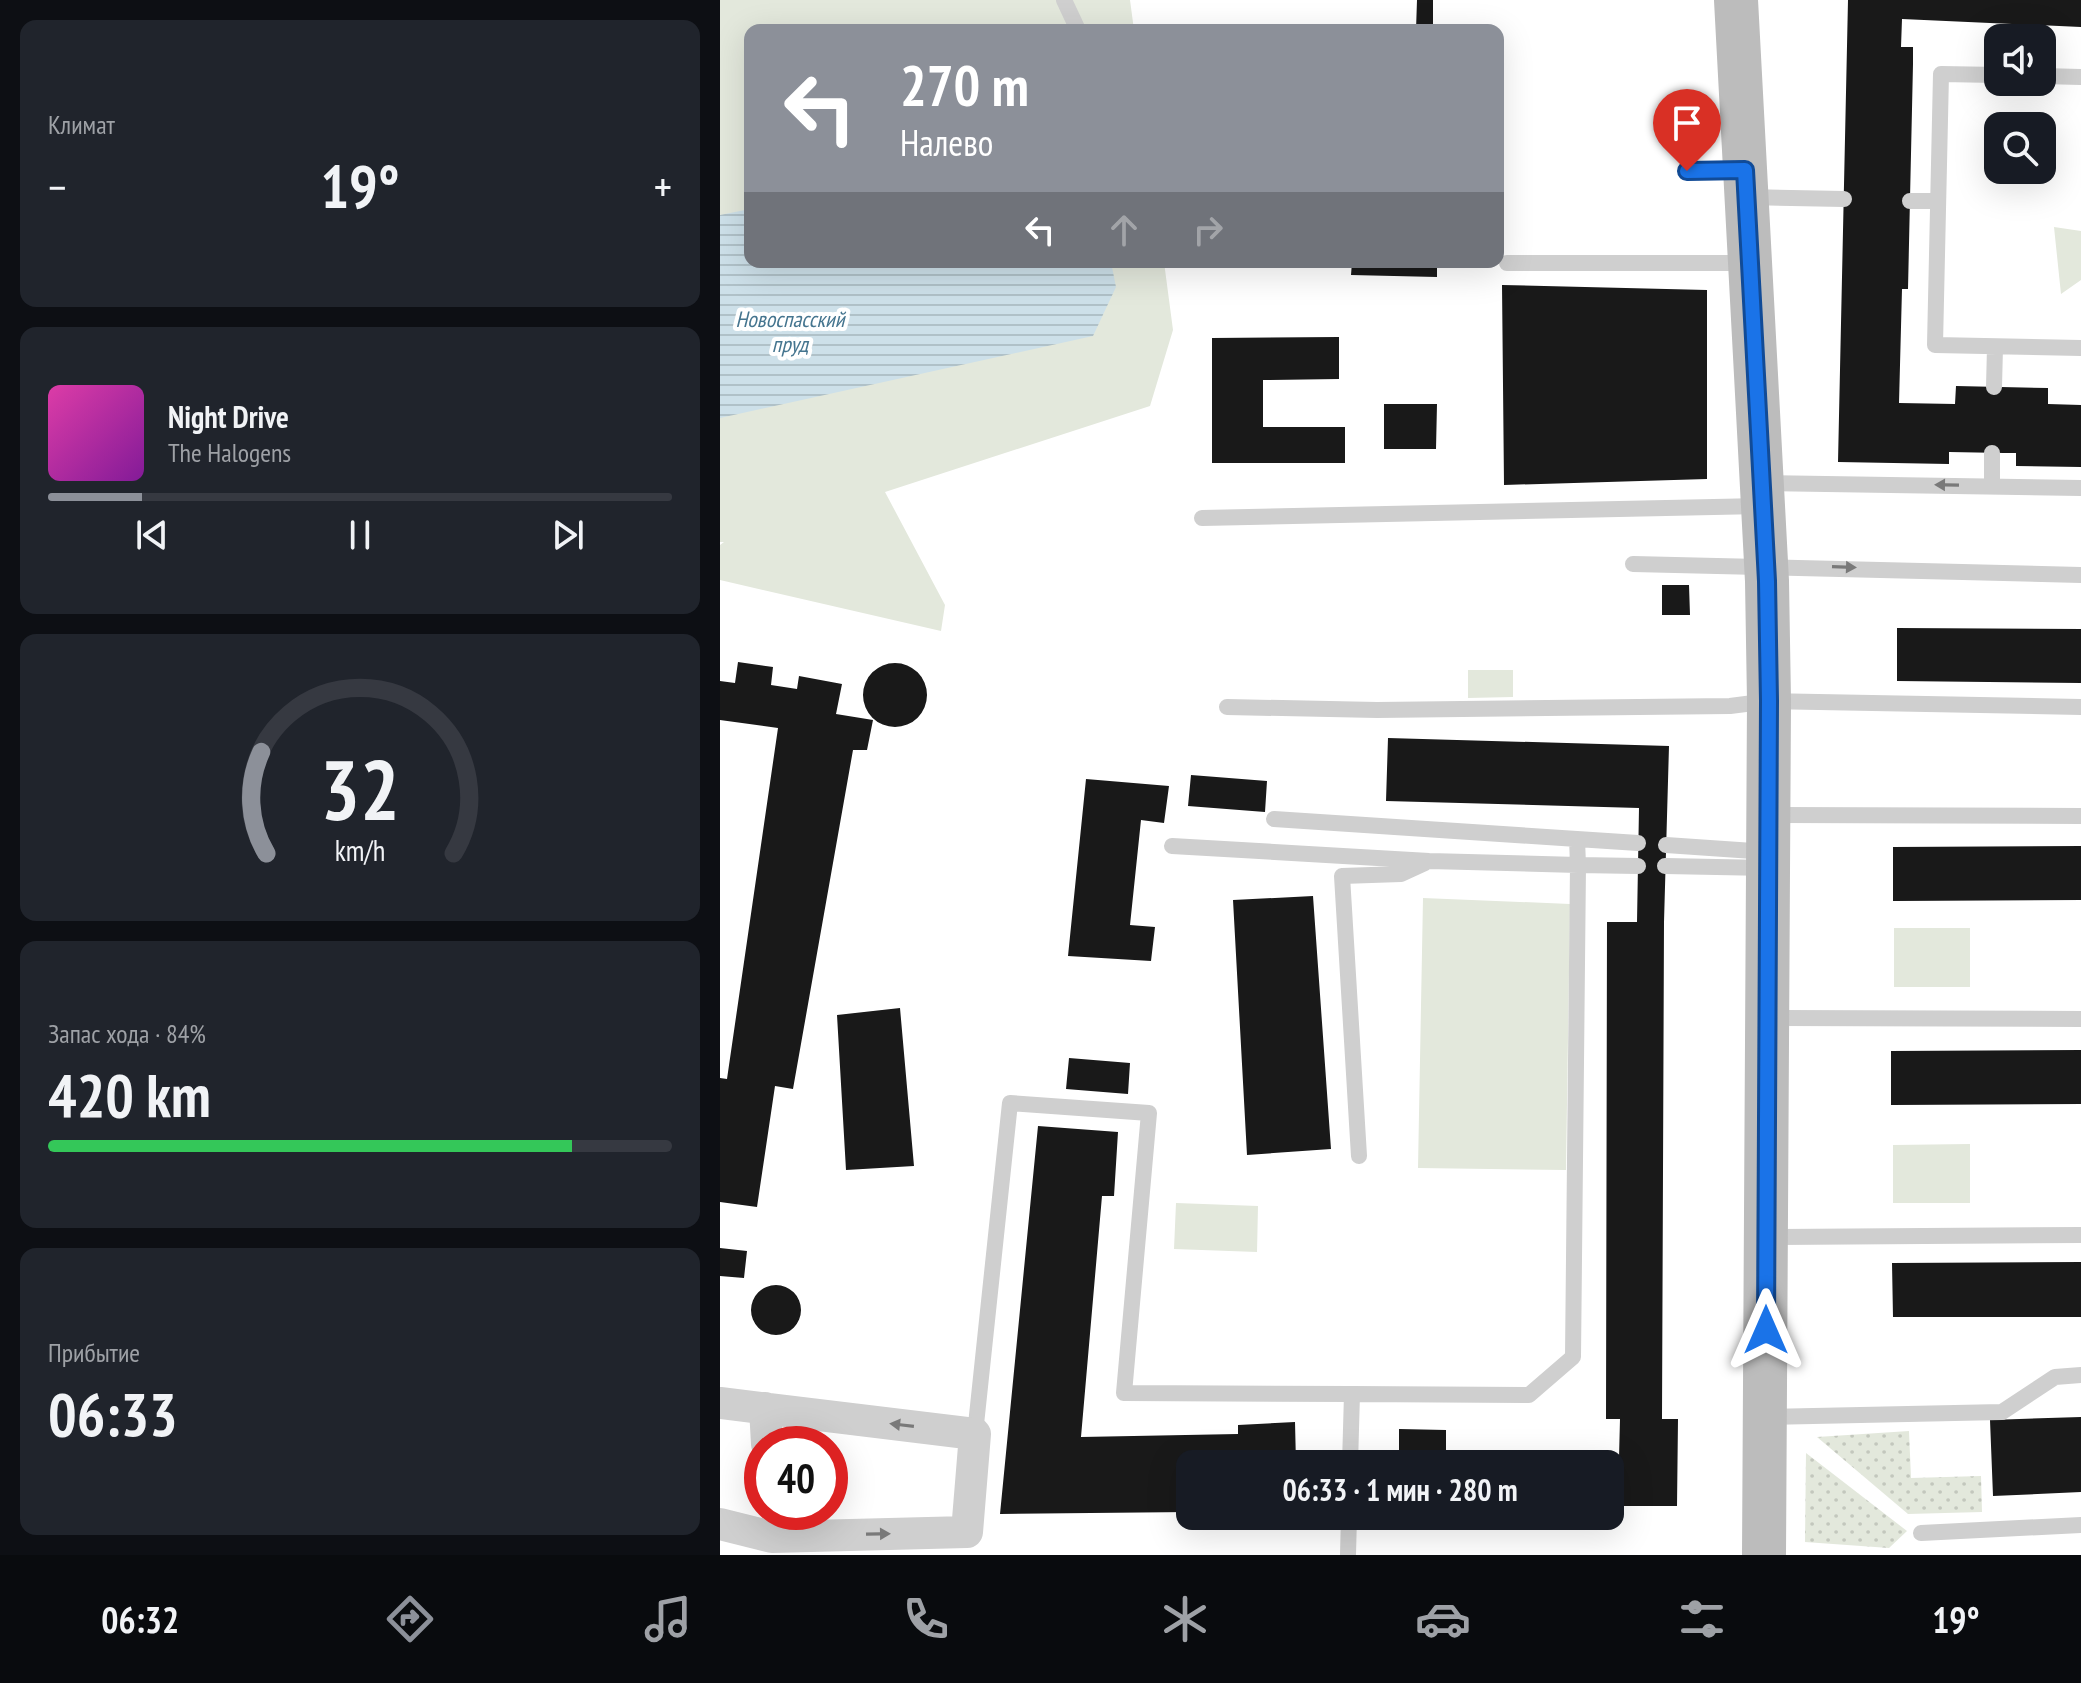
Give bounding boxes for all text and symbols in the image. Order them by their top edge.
map controls [1984,24,2056,184]
button: sound [1984,24,2056,96]
text: 270 m [900,49,1029,121]
icon: left [768,56,872,160]
pin [1653,89,1721,171]
icon: arrive [1665,101,1709,145]
text: Климат [48,108,115,141]
button: search [1984,112,2056,184]
text: Налево [900,119,993,166]
text: 19° [320,147,400,225]
text: − [48,158,66,215]
text: + [654,158,672,215]
icon: left [1018,208,1062,252]
icon: ahead [1102,208,1146,252]
icon: right [1186,208,1230,252]
water label: Новоспасский пруд [736,305,847,358]
text: Night Drive [168,397,289,436]
text: The Halogens [168,436,291,469]
one-way arrow [1934,479,1959,491]
icon: previous [130,513,174,557]
icon: pause [338,513,382,557]
icon: next [546,513,590,557]
one-way arrow [1832,561,1857,574]
text: 32 [320,734,400,842]
text: km/h [335,832,385,869]
text: Запас хода · 84% [48,1017,206,1050]
text: 420 km [48,1056,211,1134]
position arrow [1724,1288,1808,1372]
text: Прибытие [48,1336,140,1369]
text: 06:33 [48,1375,178,1453]
one-way arrow [889,1418,914,1431]
speed limit sign: 40 [744,1426,848,1530]
text: 06:33 · 1 мин · 280 m [1282,1470,1518,1509]
one-way arrow [866,1527,891,1540]
icon: directions [382,1591,438,1647]
icon: music [640,1591,696,1647]
icon: phone [898,1591,954,1647]
icon: climate [1157,1591,1213,1647]
icon: car [1415,1591,1471,1647]
icon: filters [1674,1591,1730,1647]
text: 06:32 [101,1596,179,1643]
text: 19° [1932,1596,1980,1643]

